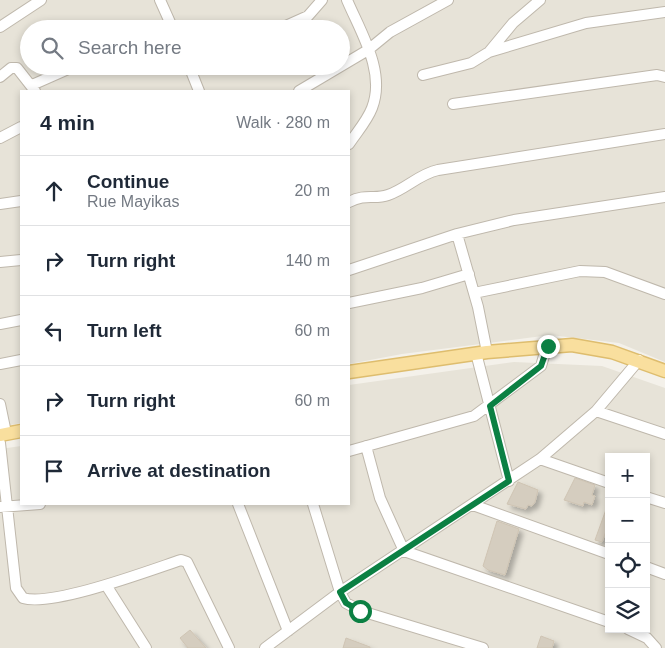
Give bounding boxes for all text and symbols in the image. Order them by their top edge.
search box [20,20,350,75]
icon: search [38,34,66,62]
text: Search here [78,37,182,58]
text: 4 min [40,111,95,134]
text: Walk · 280 m [236,114,330,131]
text: Continue [87,171,169,192]
icon: ahead [40,177,68,205]
text: 20 m [294,182,330,199]
text: Rue Mayikas [87,193,179,210]
icon: right [40,247,68,275]
text: Turn right [87,250,175,271]
text: 140 m [286,252,330,269]
icon: left [40,317,68,345]
text: Turn left [87,320,162,341]
text: 60 m [294,322,330,339]
route end [537,335,560,358]
icon: right [40,387,68,415]
text: Turn right [87,390,175,411]
text: 60 m [294,392,330,409]
map controls [605,453,650,633]
button: + [605,453,650,498]
icon: arrive [40,457,68,485]
text: Arrive at destination [87,460,271,481]
button: − [605,498,650,543]
button: locate [605,543,650,588]
button: layers [605,588,650,633]
route start [349,600,372,623]

